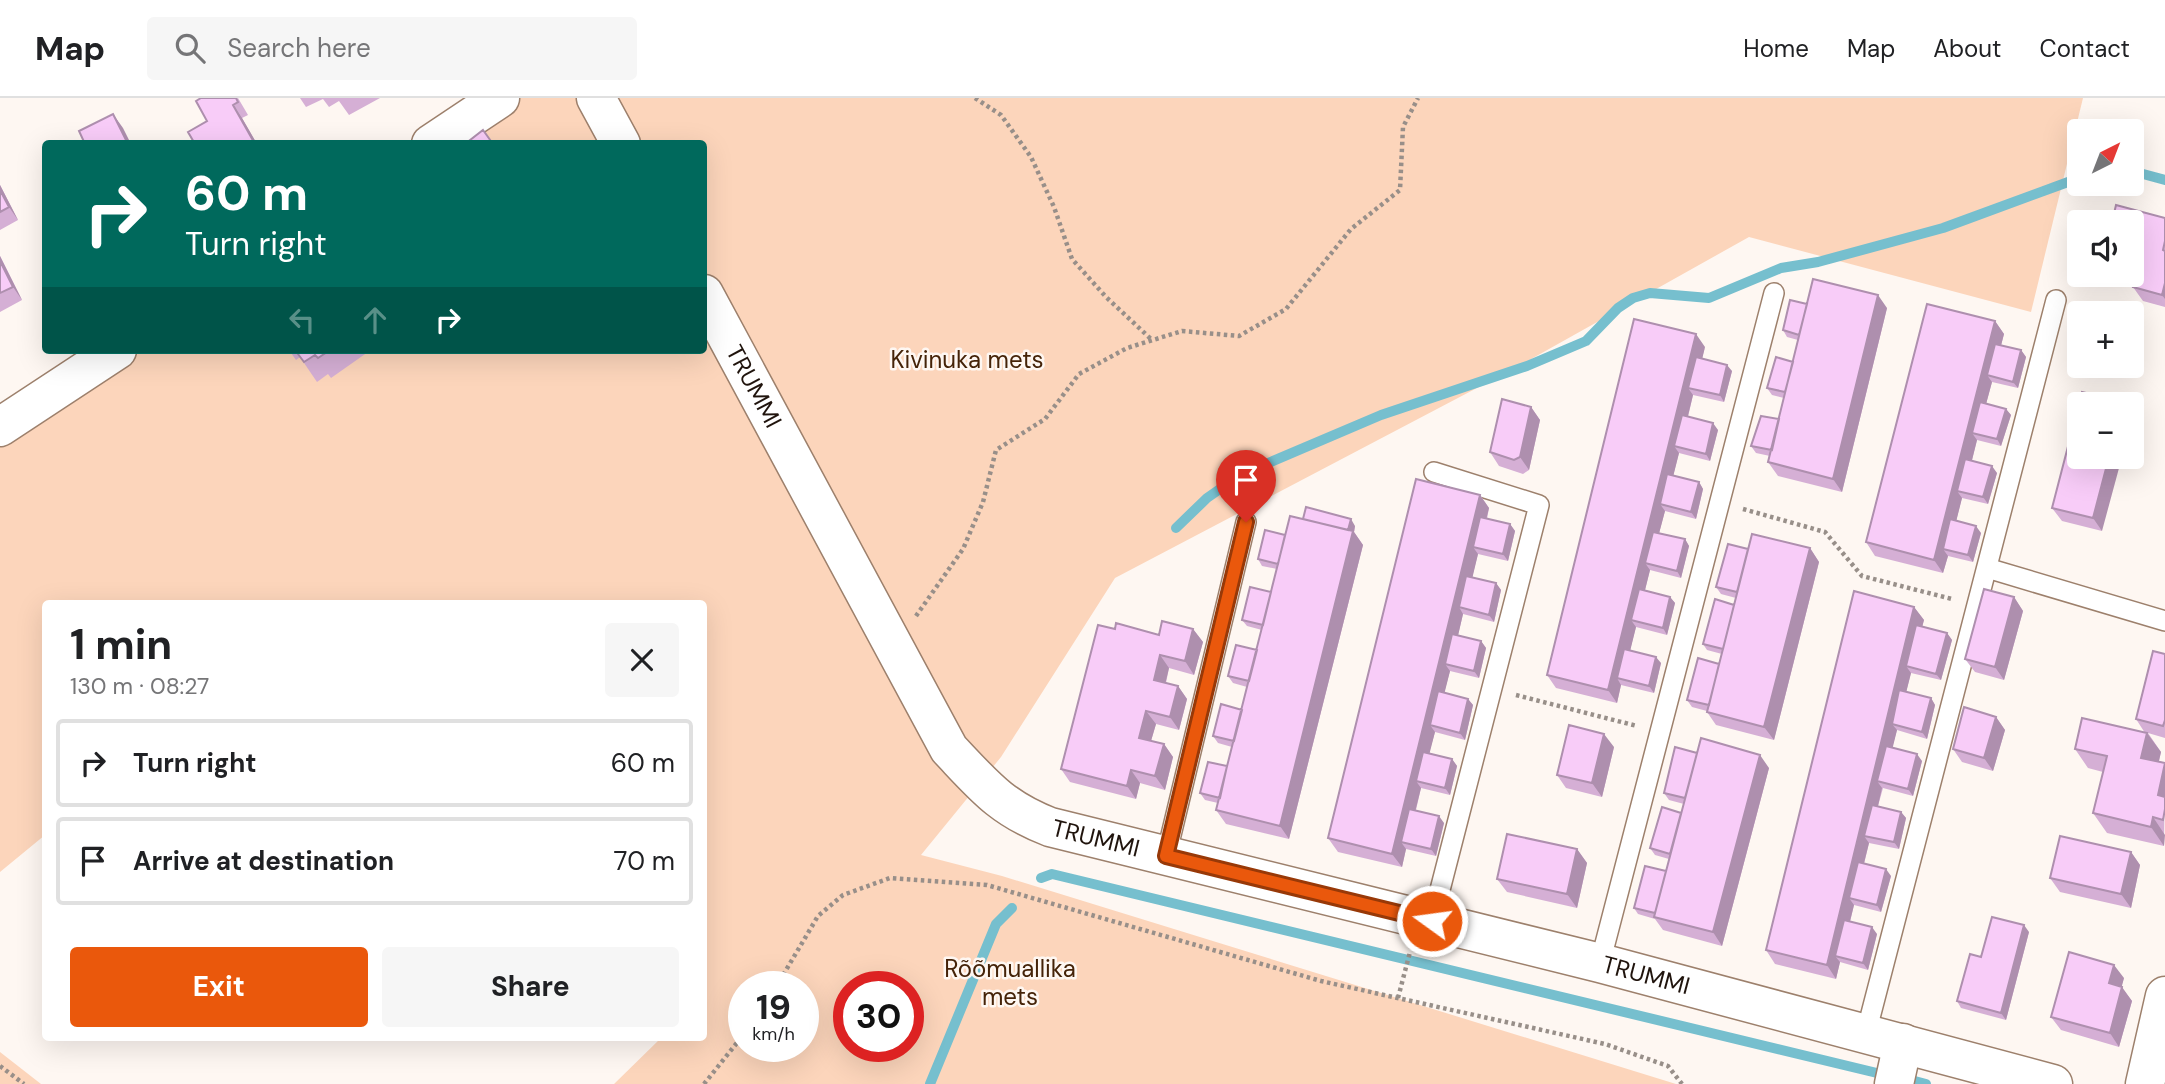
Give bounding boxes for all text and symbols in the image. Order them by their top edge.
search box [147,17,637,80]
text: Map [35,27,105,70]
icon: search [171,29,209,67]
text: Search here [227,31,371,65]
text: Home [1743,33,1809,64]
text: Map [1847,33,1895,64]
text: About [1933,33,2002,64]
text: Contact [2040,33,2130,64]
north arrow [2067,119,2144,196]
map controls [2067,119,2144,469]
text: 60 m [185,161,308,225]
icon: right [70,168,161,259]
button: sound [2067,210,2144,287]
text: Turn right [185,223,327,265]
icon: left [283,301,321,339]
icon: ahead [356,301,394,339]
icon: right [429,301,467,339]
button: + [2067,301,2144,378]
street label: TRUMMI [719,339,789,433]
park label: Kivinuka mets [890,344,1044,375]
button: − [2067,392,2144,469]
pin [1216,450,1276,522]
icon: arrive [1227,461,1265,499]
text: 1 min [70,617,172,672]
button: close [605,623,679,697]
text: 130 m · 08:27 [70,671,209,701]
icon: right [74,744,112,782]
text: Turn right [133,746,257,780]
text: 60 m [611,746,675,780]
street label: TRUMMI [1049,812,1143,864]
icon: arrive [74,842,112,880]
text: Arrive at destination [133,844,394,878]
text: 70 m [614,844,675,878]
position arrow [1395,884,1469,958]
button: Exit [70,947,368,1027]
button: Share [382,947,679,1027]
street label: TRUMMI [1599,948,1693,1001]
park label: Rõõmuallika mets [944,953,1076,1012]
speed limit sign: 30 [833,971,924,1062]
text: 19 [756,984,791,1030]
text: km/h [752,1022,795,1046]

